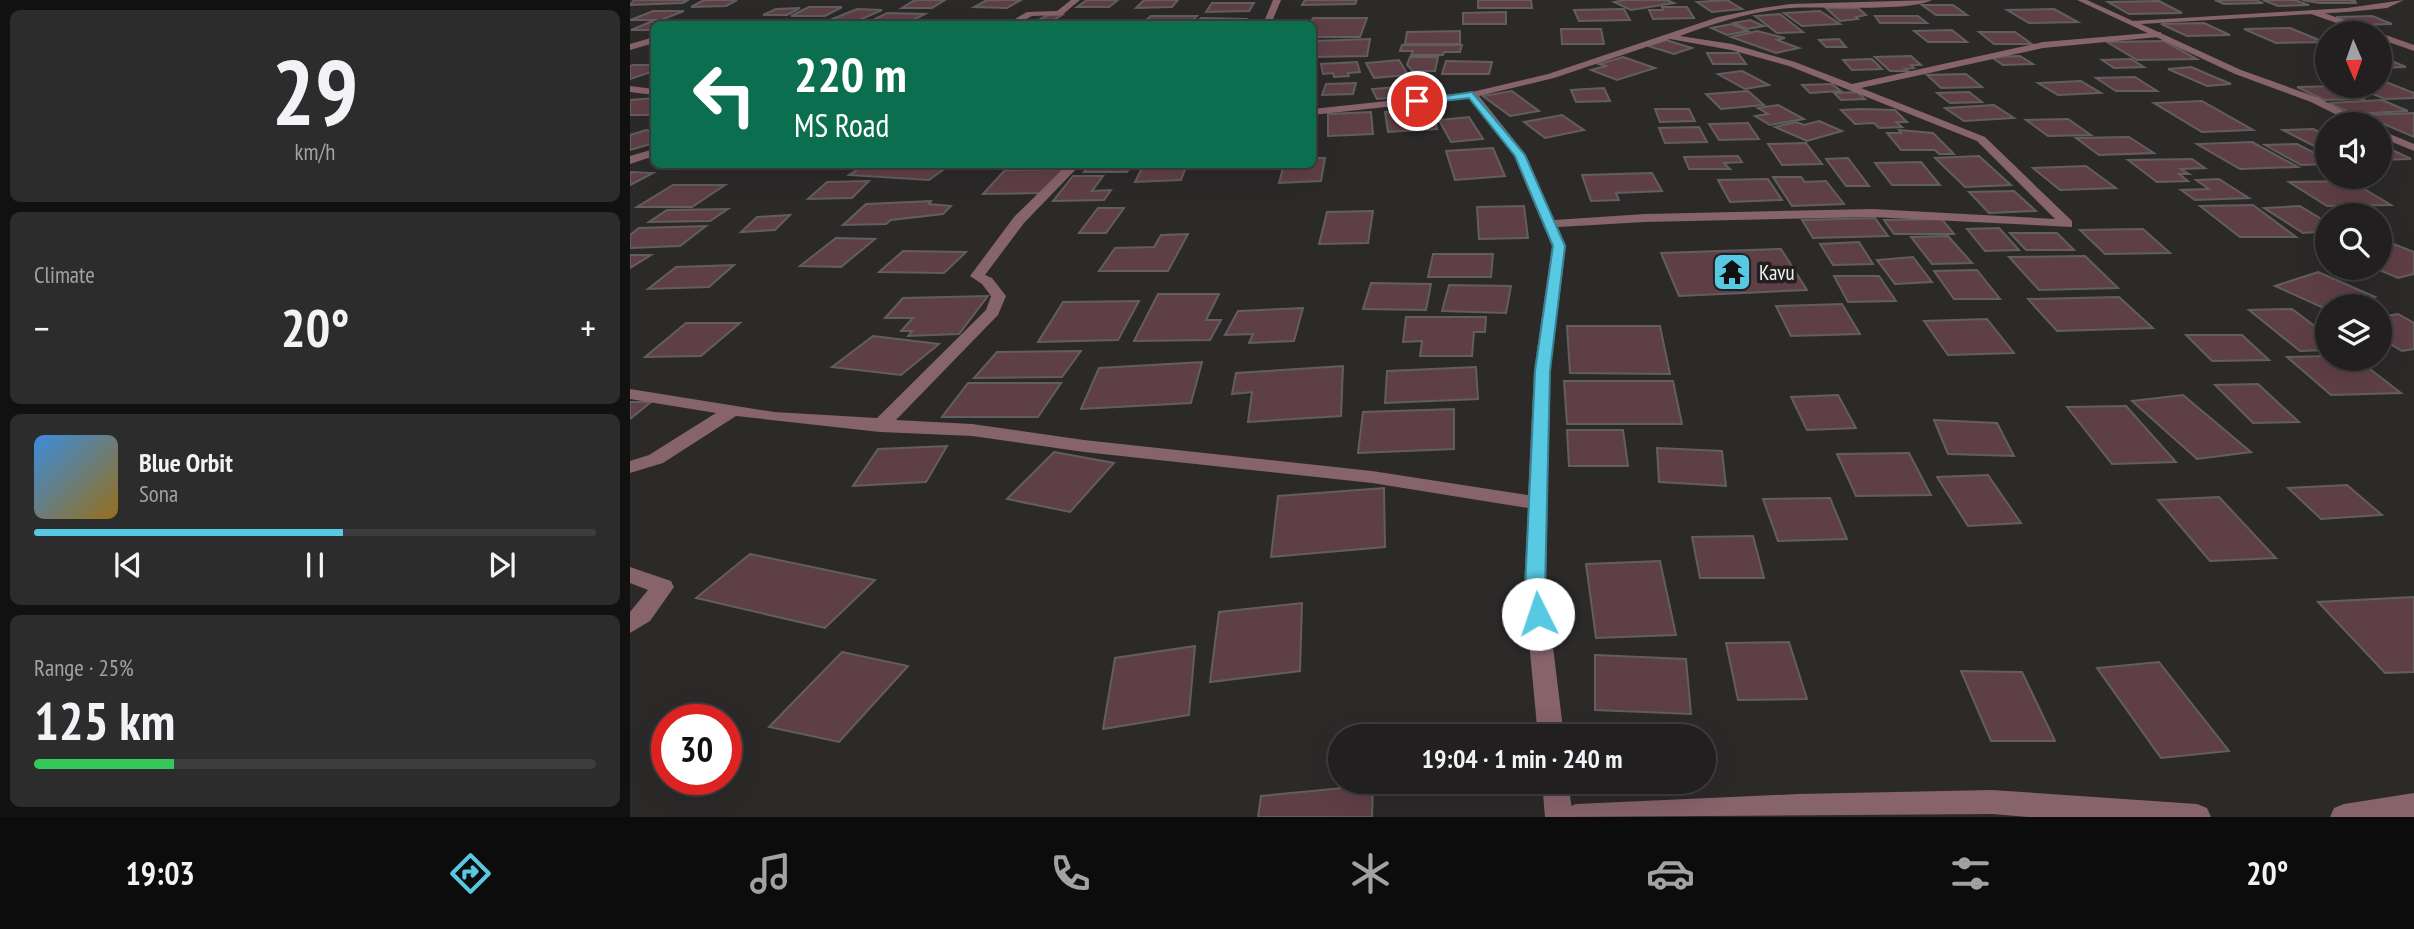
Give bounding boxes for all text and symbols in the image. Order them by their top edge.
north arrow [2315,21,2392,98]
map controls [2315,21,2392,371]
text: 29 [272,32,359,150]
text: 220 m [794,42,907,106]
icon: left [679,49,770,140]
pin [1387,71,1447,131]
icon: arrive [1398,82,1436,120]
text: MS Road [794,104,889,146]
button: sound [2315,112,2392,189]
text: km/h [295,137,335,166]
button: search [2315,203,2392,280]
temple icon: Kavu [1711,251,1753,293]
place label: Kavu [1759,259,1795,286]
text: Climate [34,260,95,289]
text: 20° [281,294,349,361]
button: layers [2315,294,2392,371]
text: − [34,303,50,352]
text: + [580,303,596,352]
text: Blue Orbit [139,446,233,479]
text: Sona [139,479,178,508]
icon: previous [109,546,147,584]
icon: pause [296,546,334,584]
icon: next [483,546,521,584]
position arrow [1501,577,1575,651]
text: Range · 25% [34,653,134,682]
text: 125 km [34,687,175,754]
speed limit sign: 30 [651,704,742,795]
text: 19:04 · 1 min · 240 m [1422,742,1622,775]
icon: directions [446,849,495,898]
icon: music [746,849,795,898]
icon: phone [1046,849,1095,898]
icon: climate [1346,849,1395,898]
icon: car [1646,849,1695,898]
icon: filters [1946,849,1995,898]
text: 19:03 [126,852,195,894]
text: 20° [2246,852,2288,894]

